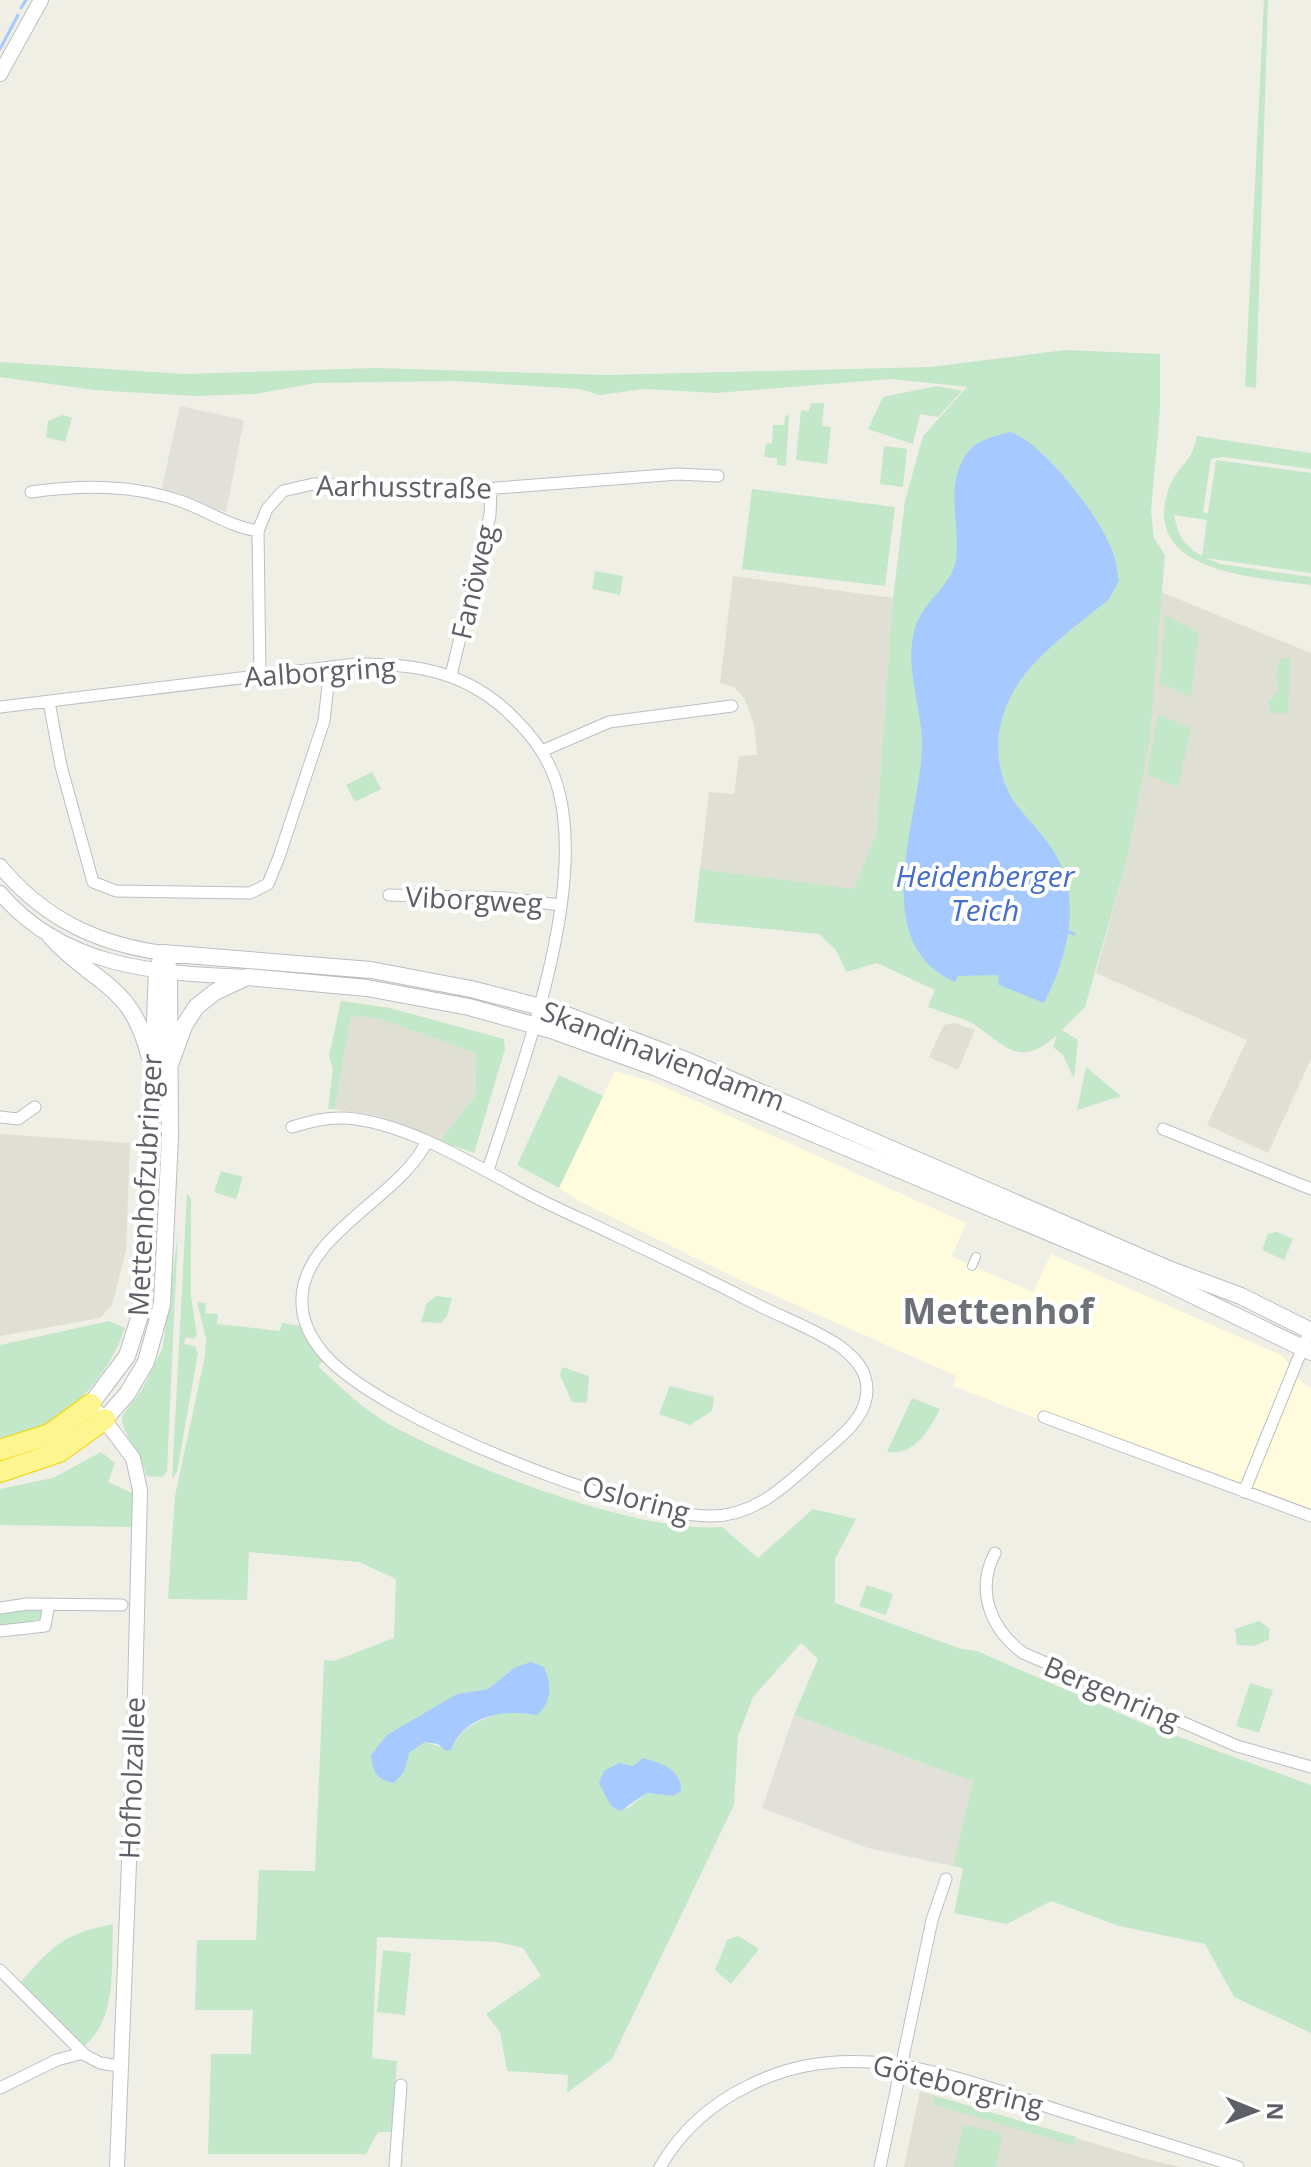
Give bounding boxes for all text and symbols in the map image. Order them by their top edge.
street label: Aarhusstraße [316,465,492,507]
street label: Fanöweg [441,521,505,643]
street label: Aalborgring [243,647,397,695]
water label: Heidenberger Teich [896,855,1076,930]
street label: Viborgweg [405,876,543,922]
street label: Skandinaviendamm [536,991,791,1119]
street label: Mettenhofzubringer [118,1052,170,1317]
district label: Mettenhof [902,1286,1096,1335]
street label: Osloring [578,1465,694,1531]
street label: Bergenring [1039,1646,1186,1738]
street label: Hofholzallee [109,1696,153,1860]
street label: Göteborgring [869,2044,1047,2124]
north arrow [1215,2071,1295,2151]
text: N [1261,2102,1291,2121]

